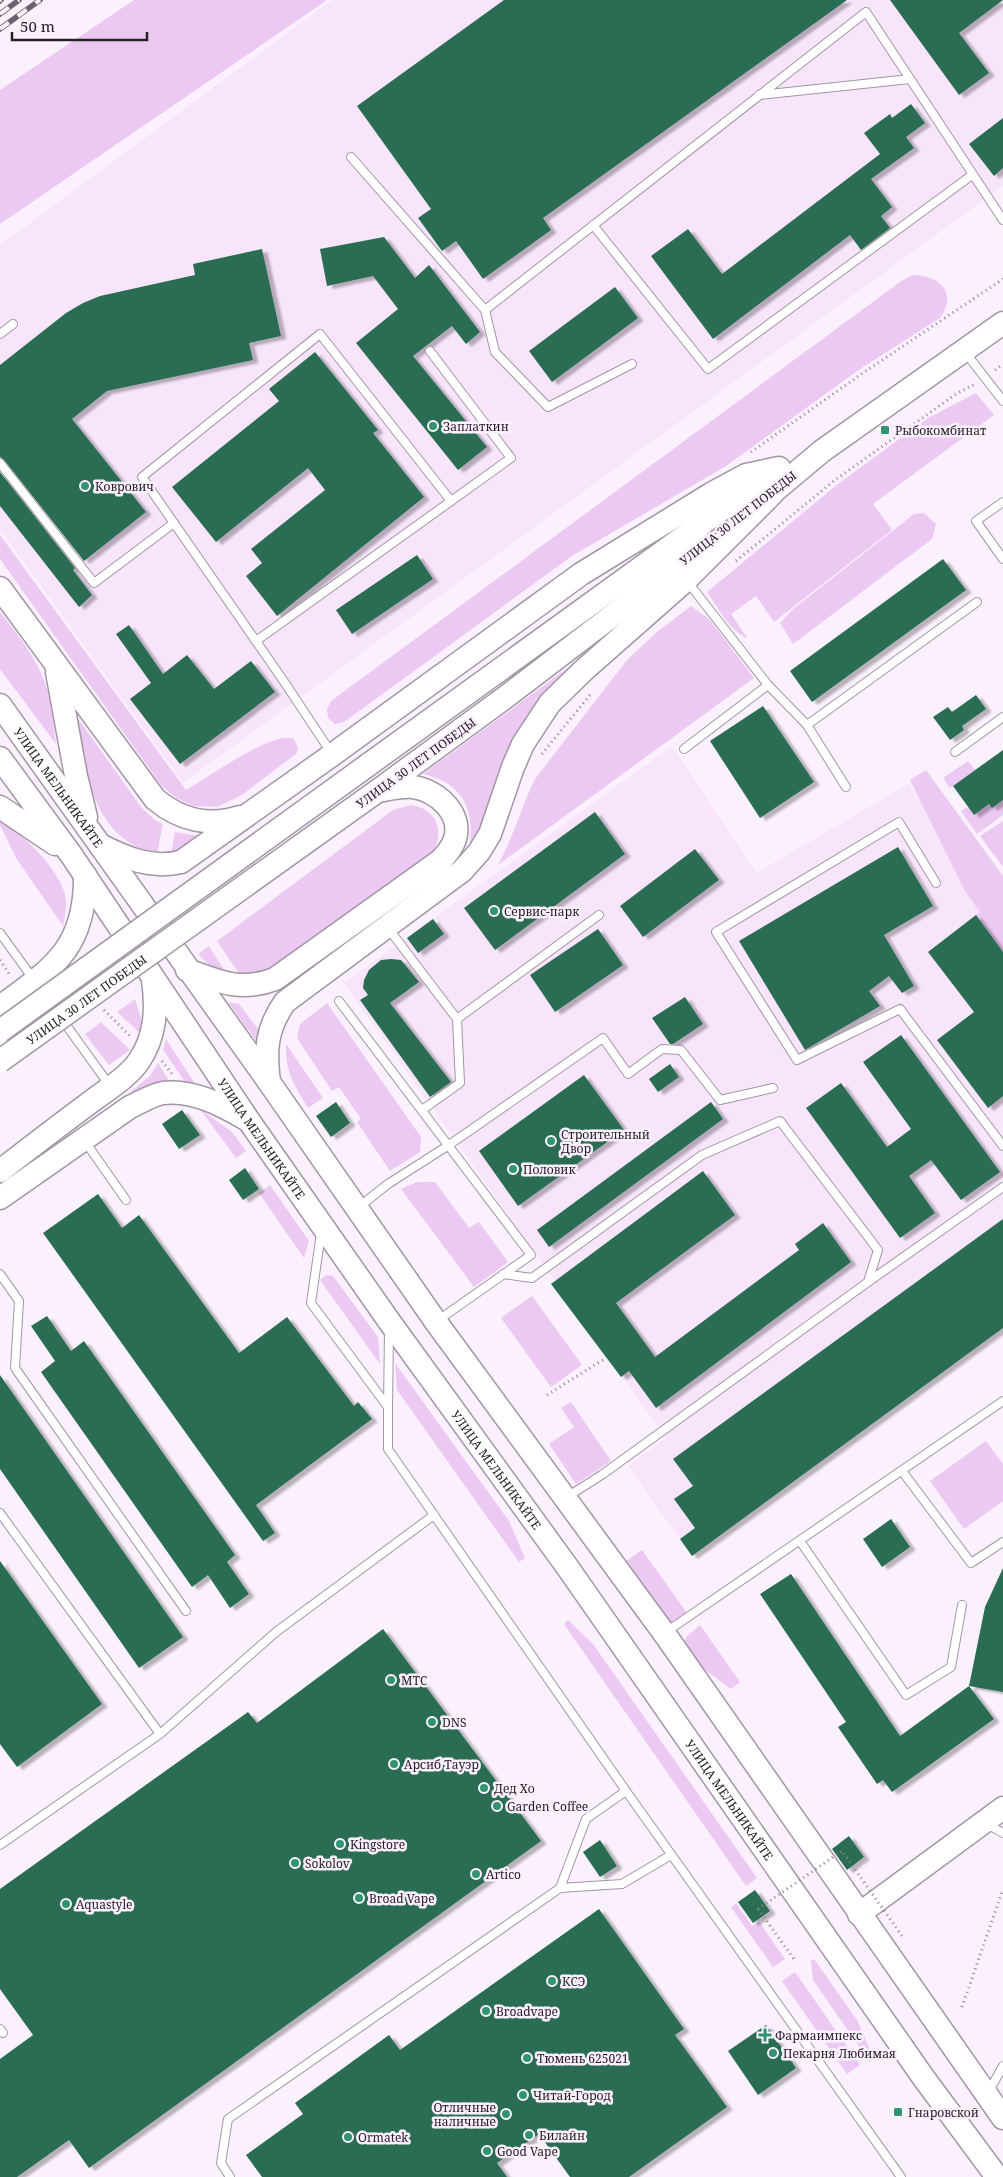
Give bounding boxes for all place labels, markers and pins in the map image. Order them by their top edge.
place label: Заплаткин [443,418,509,435]
marker: Заплаткин [427,420,439,432]
place label: Рыбокомбинат [895,422,987,439]
marker: Рыбокомбинат [879,424,891,436]
place label: Коврович [95,478,154,495]
marker: Коврович [79,480,91,492]
place label: Сервис-парк [504,903,580,920]
marker: Сервис-парк [488,905,500,917]
place label: Строительный Двор [561,1126,650,1157]
marker: Строительный Двор [545,1135,557,1147]
place label: Половик [523,1161,576,1178]
marker: Половик [507,1163,519,1175]
place label: МТС [401,1672,427,1689]
marker: МТС [385,1674,397,1686]
place label: DNS [442,1714,466,1731]
marker: DNS [426,1716,438,1728]
place label: Арсиб Тауэр [404,1756,479,1773]
marker: Арсиб Тауэр [388,1758,400,1770]
place label: Дед Хо [494,1780,535,1797]
marker: Дед Хо [478,1782,490,1794]
place label: Garden Coffee [507,1798,588,1815]
marker: Garden Coffee [491,1800,503,1812]
place label: Kingstore [350,1836,405,1853]
marker: Kingstore [334,1838,346,1850]
place label: Sokolov [305,1855,350,1872]
marker: Sokolov [289,1857,301,1869]
place label: Artico [486,1866,521,1883]
marker: Artico [470,1868,482,1880]
place label: Broad Vape [369,1890,435,1907]
marker: Broad Vape [353,1892,365,1904]
place label: Aquastyle [76,1896,133,1913]
marker: Aquastyle [60,1898,72,1910]
place label: КСЭ [562,1973,585,1990]
marker: КСЭ [546,1975,558,1987]
place label: Broadvape [496,2003,558,2020]
marker: Broadvape [480,2005,492,2017]
place label: Фармаимпекс [775,2027,862,2044]
marker: Фармаимпекс [759,2029,771,2041]
place label: Пекарня Любимая [783,2045,896,2062]
marker: Пекарня Любимая [767,2047,779,2059]
place label: Тюмень 625021 [537,2050,629,2067]
marker: Тюмень 625021 [521,2052,533,2064]
place label: Читай-Город [533,2087,611,2104]
marker: Читай-Город [517,2089,529,2101]
place label: Отличные наличные [433,2099,496,2130]
place label: Гнаровской [908,2104,979,2121]
marker: Гнаровской [892,2106,904,2118]
marker: Отличные наличные [500,2108,512,2120]
place label: Билайн [539,2127,585,2144]
place label: Ormatek [358,2129,409,2146]
marker: Билайн [523,2129,535,2141]
marker: Ormatek [342,2131,354,2143]
place label: Good Vape [497,2143,558,2160]
marker: Good Vape [481,2145,493,2157]

